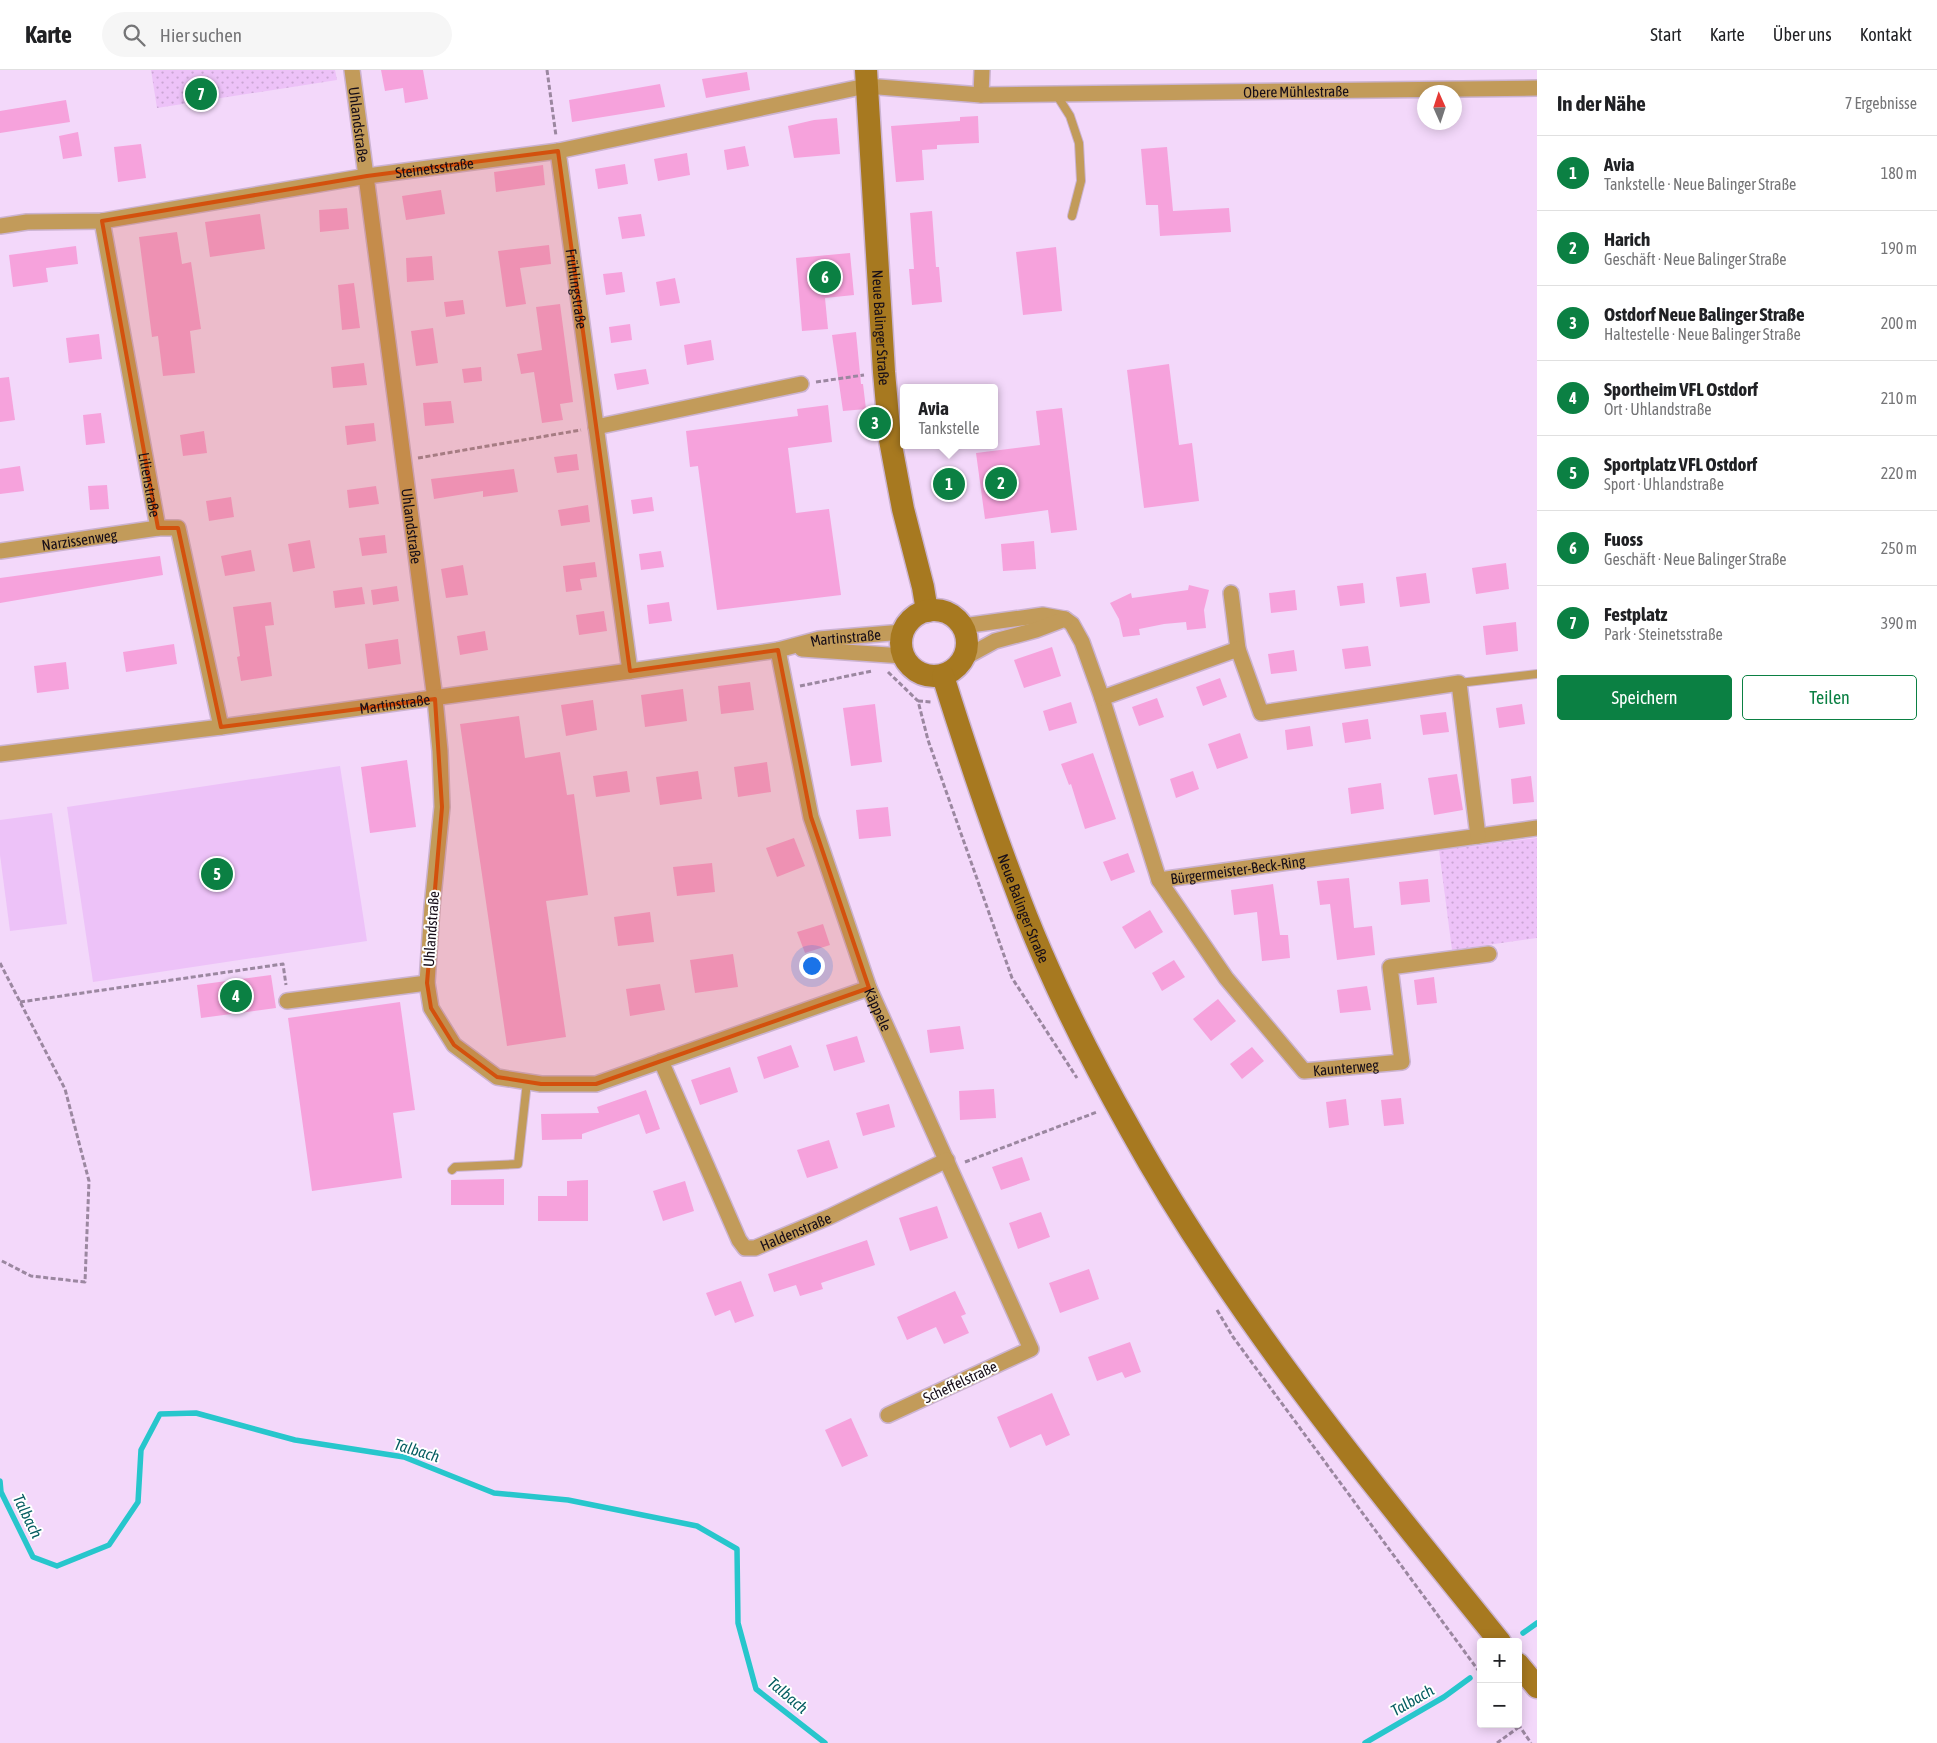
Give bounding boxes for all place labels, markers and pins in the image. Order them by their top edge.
pin: 7 [185,75,217,113]
pin: 6 [809,258,841,296]
pin: 3 [859,404,891,442]
pin: 2 [985,464,1017,502]
pin: 1 [933,465,965,503]
pin: 5 [201,855,233,893]
pin: 4 [220,977,252,1015]

